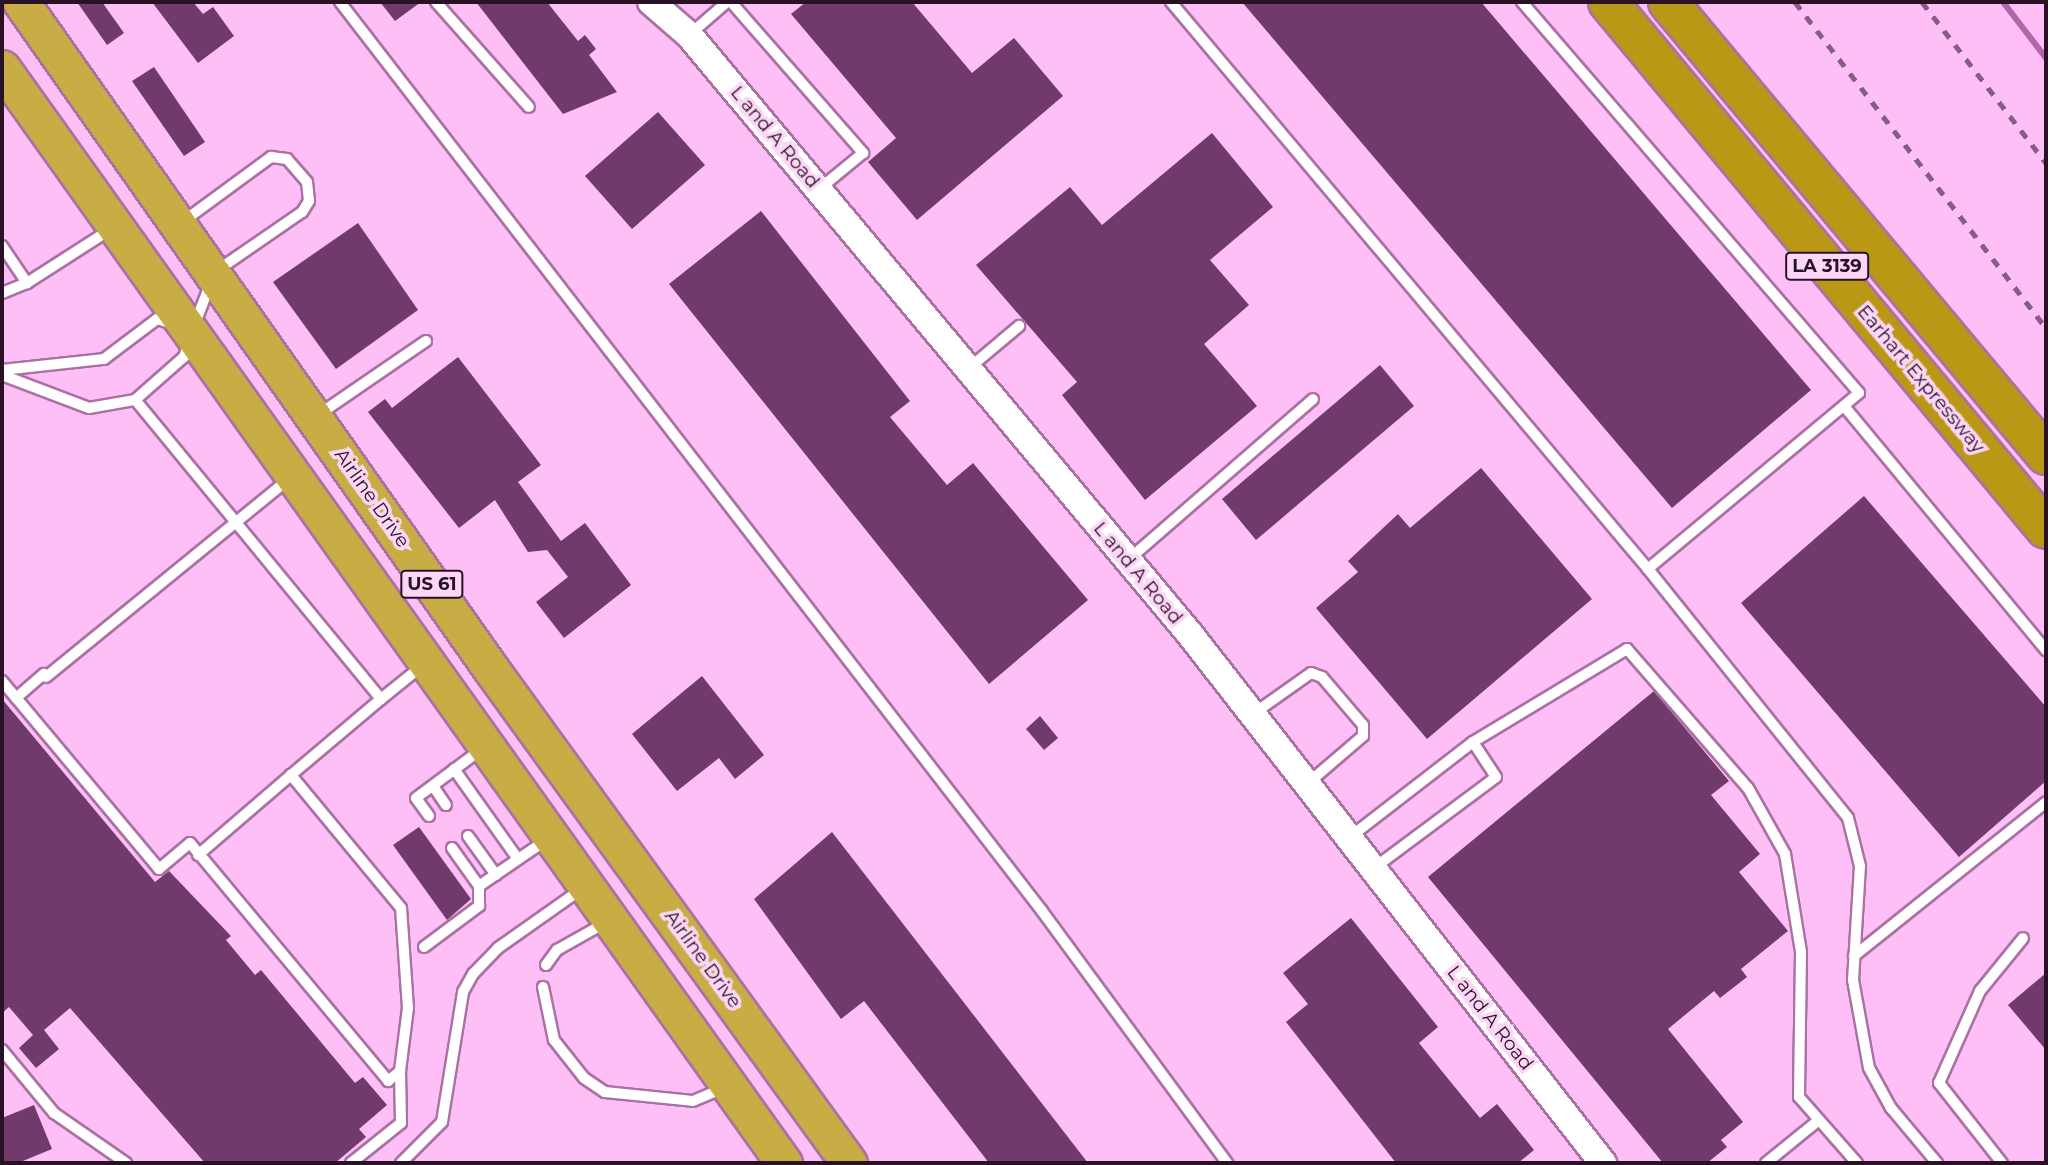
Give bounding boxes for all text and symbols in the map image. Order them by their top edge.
street label: L and A Road [726,81,824,193]
road number: LA 3139 [1785,252,1869,280]
street label: Earhart Expressway [1852,300,1990,458]
street label: Airline Drive [330,444,414,552]
street label: L and A Road [1089,517,1187,629]
road number: US 61 [399,570,465,598]
street label: Airline Drive [660,906,746,1012]
street label: L and A Road [1442,961,1538,1075]

